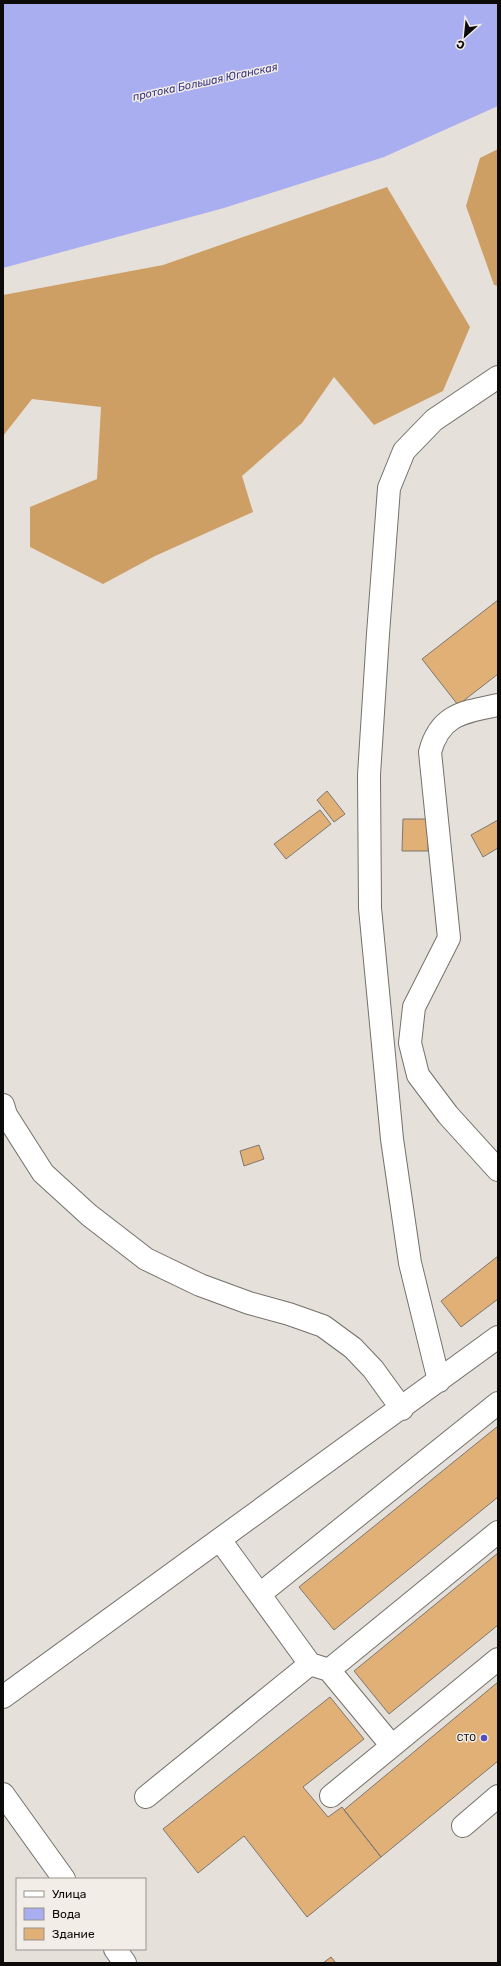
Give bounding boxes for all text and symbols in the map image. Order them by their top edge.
north arrow [445,16,485,56]
text: С [454,37,467,52]
water label: протока Большая Юганская [131,60,279,104]
place label: СТО [457,1732,476,1744]
marker: СТО [479,1733,489,1743]
legend [16,1878,146,1950]
text: Улица [52,1887,86,1901]
text: Вода [52,1907,81,1921]
text: Здание [52,1927,95,1941]

